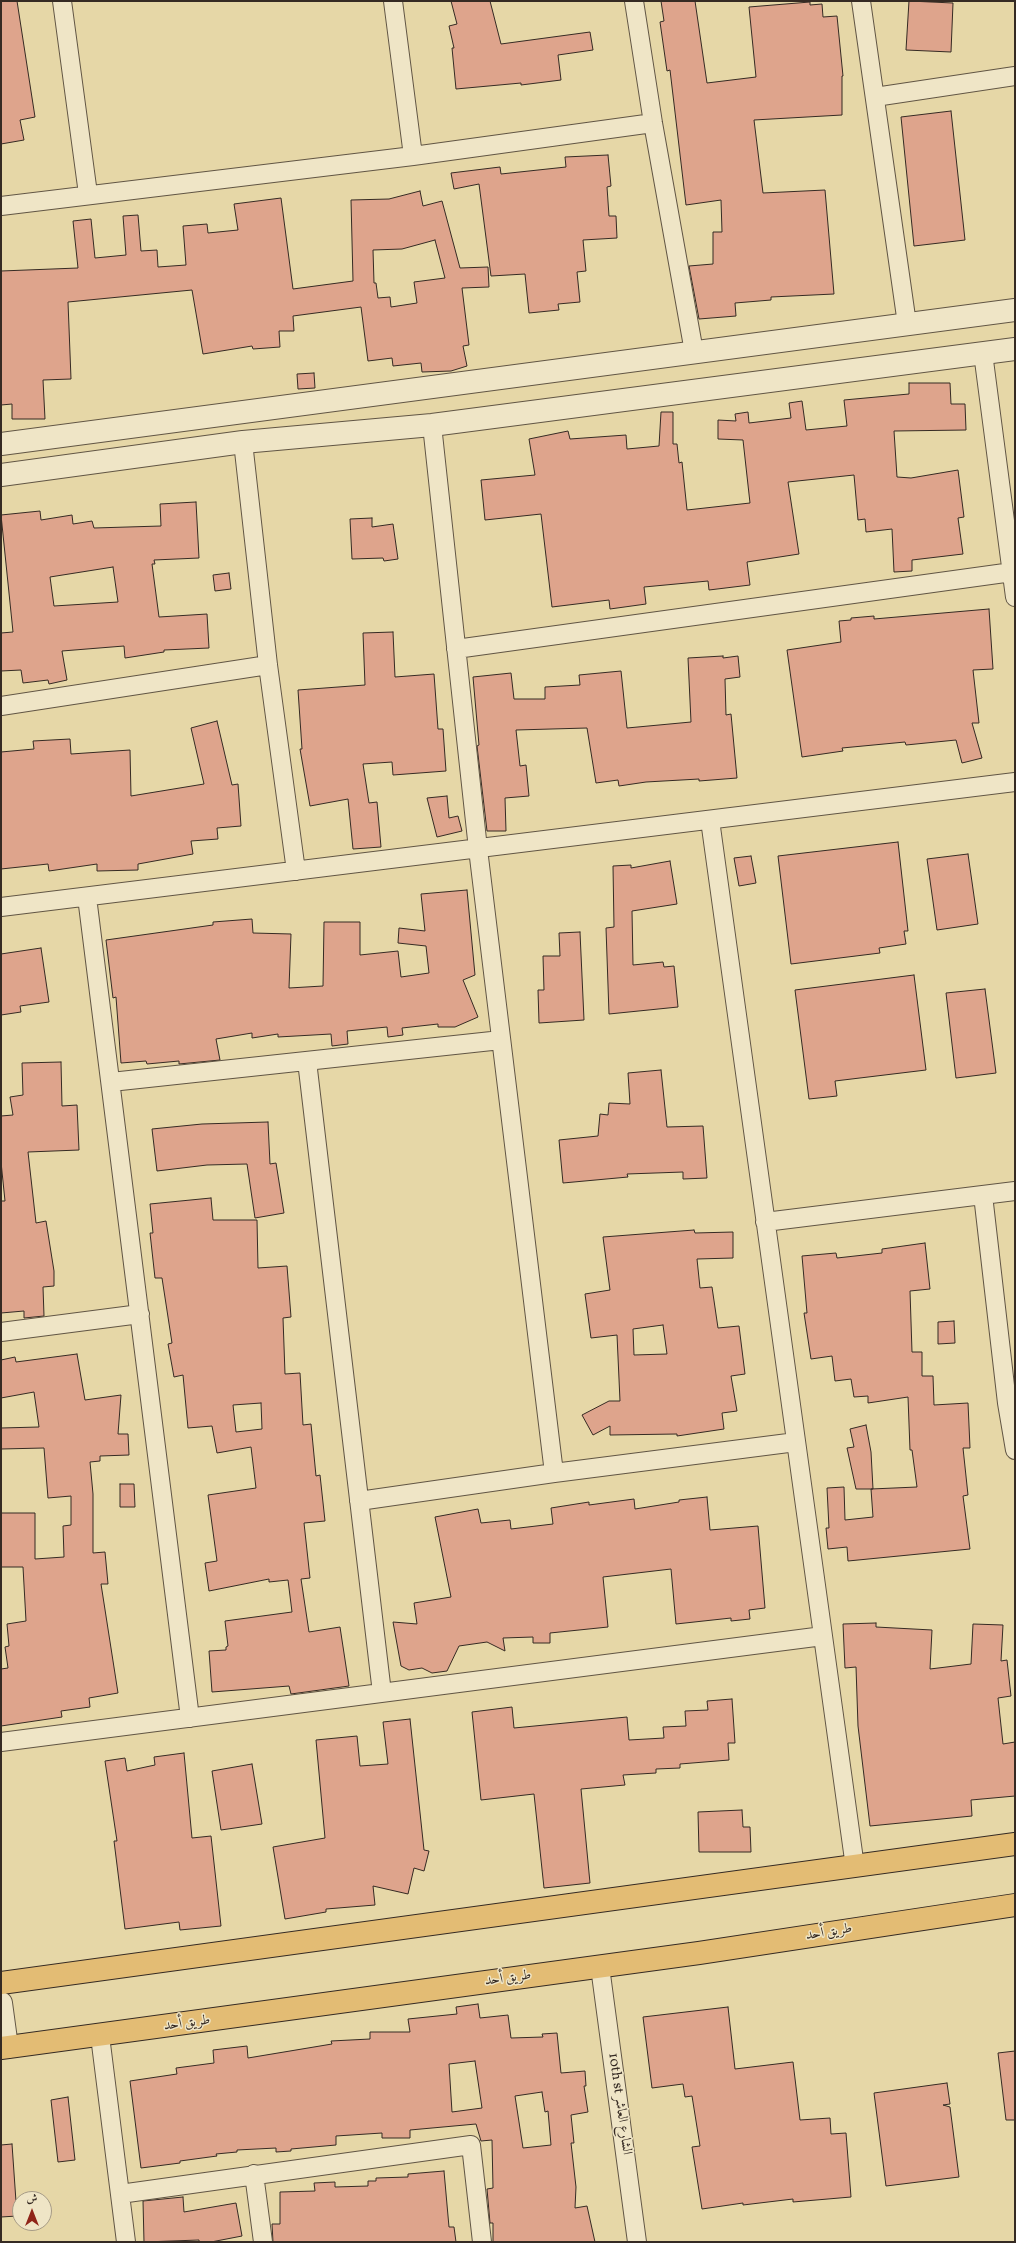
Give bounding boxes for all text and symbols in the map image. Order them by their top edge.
street label: طريق أحد [805,1921,853,1945]
street label: طريق أحد [484,1967,532,1991]
street label: طريق أحد [163,2012,211,2036]
street label: 10th st الشارع العاشر [604,2052,634,2156]
north arrow [12,2191,52,2231]
text: ش [27,2192,37,2207]

